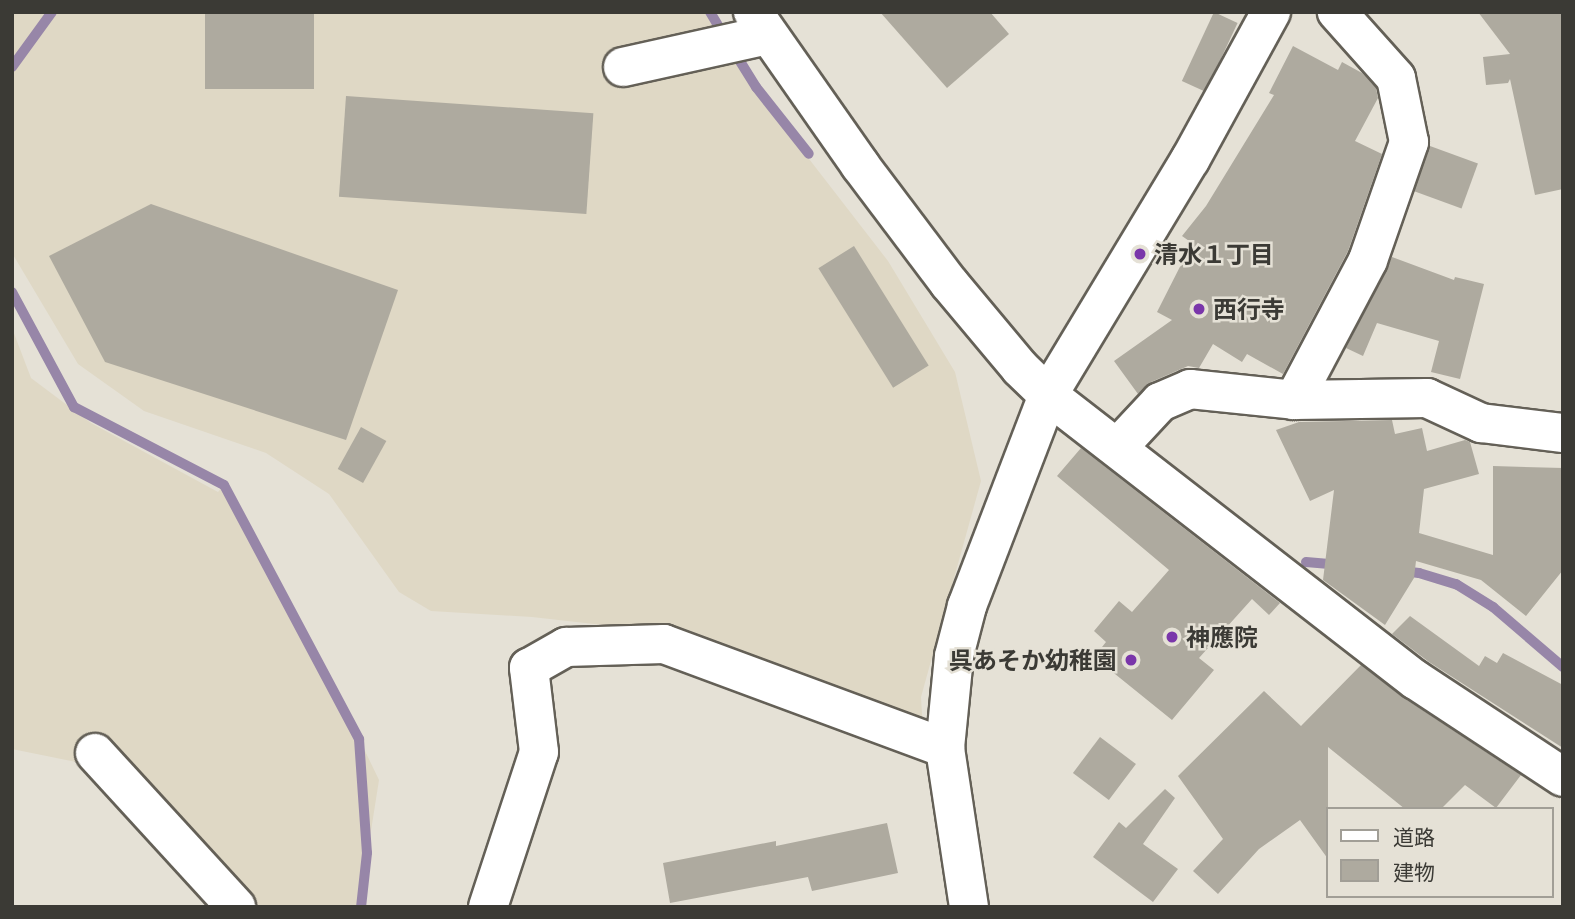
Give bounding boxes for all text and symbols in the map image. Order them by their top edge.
place label: 清水１丁目 [1154,240,1274,268]
marker: 清水１丁目 [1132,246,1148,262]
place label: 西行寺 [1213,295,1285,323]
marker: 西行寺 [1191,301,1207,317]
place label: 神應院 [1186,623,1258,651]
marker: 神應院 [1164,629,1180,645]
place label: 呉あそか幼稚園 [949,646,1117,674]
marker: 呉あそか幼稚園 [1123,652,1139,668]
legend [1326,807,1554,898]
text: 道路 [1393,824,1435,849]
text: 建物 [1393,859,1435,884]

